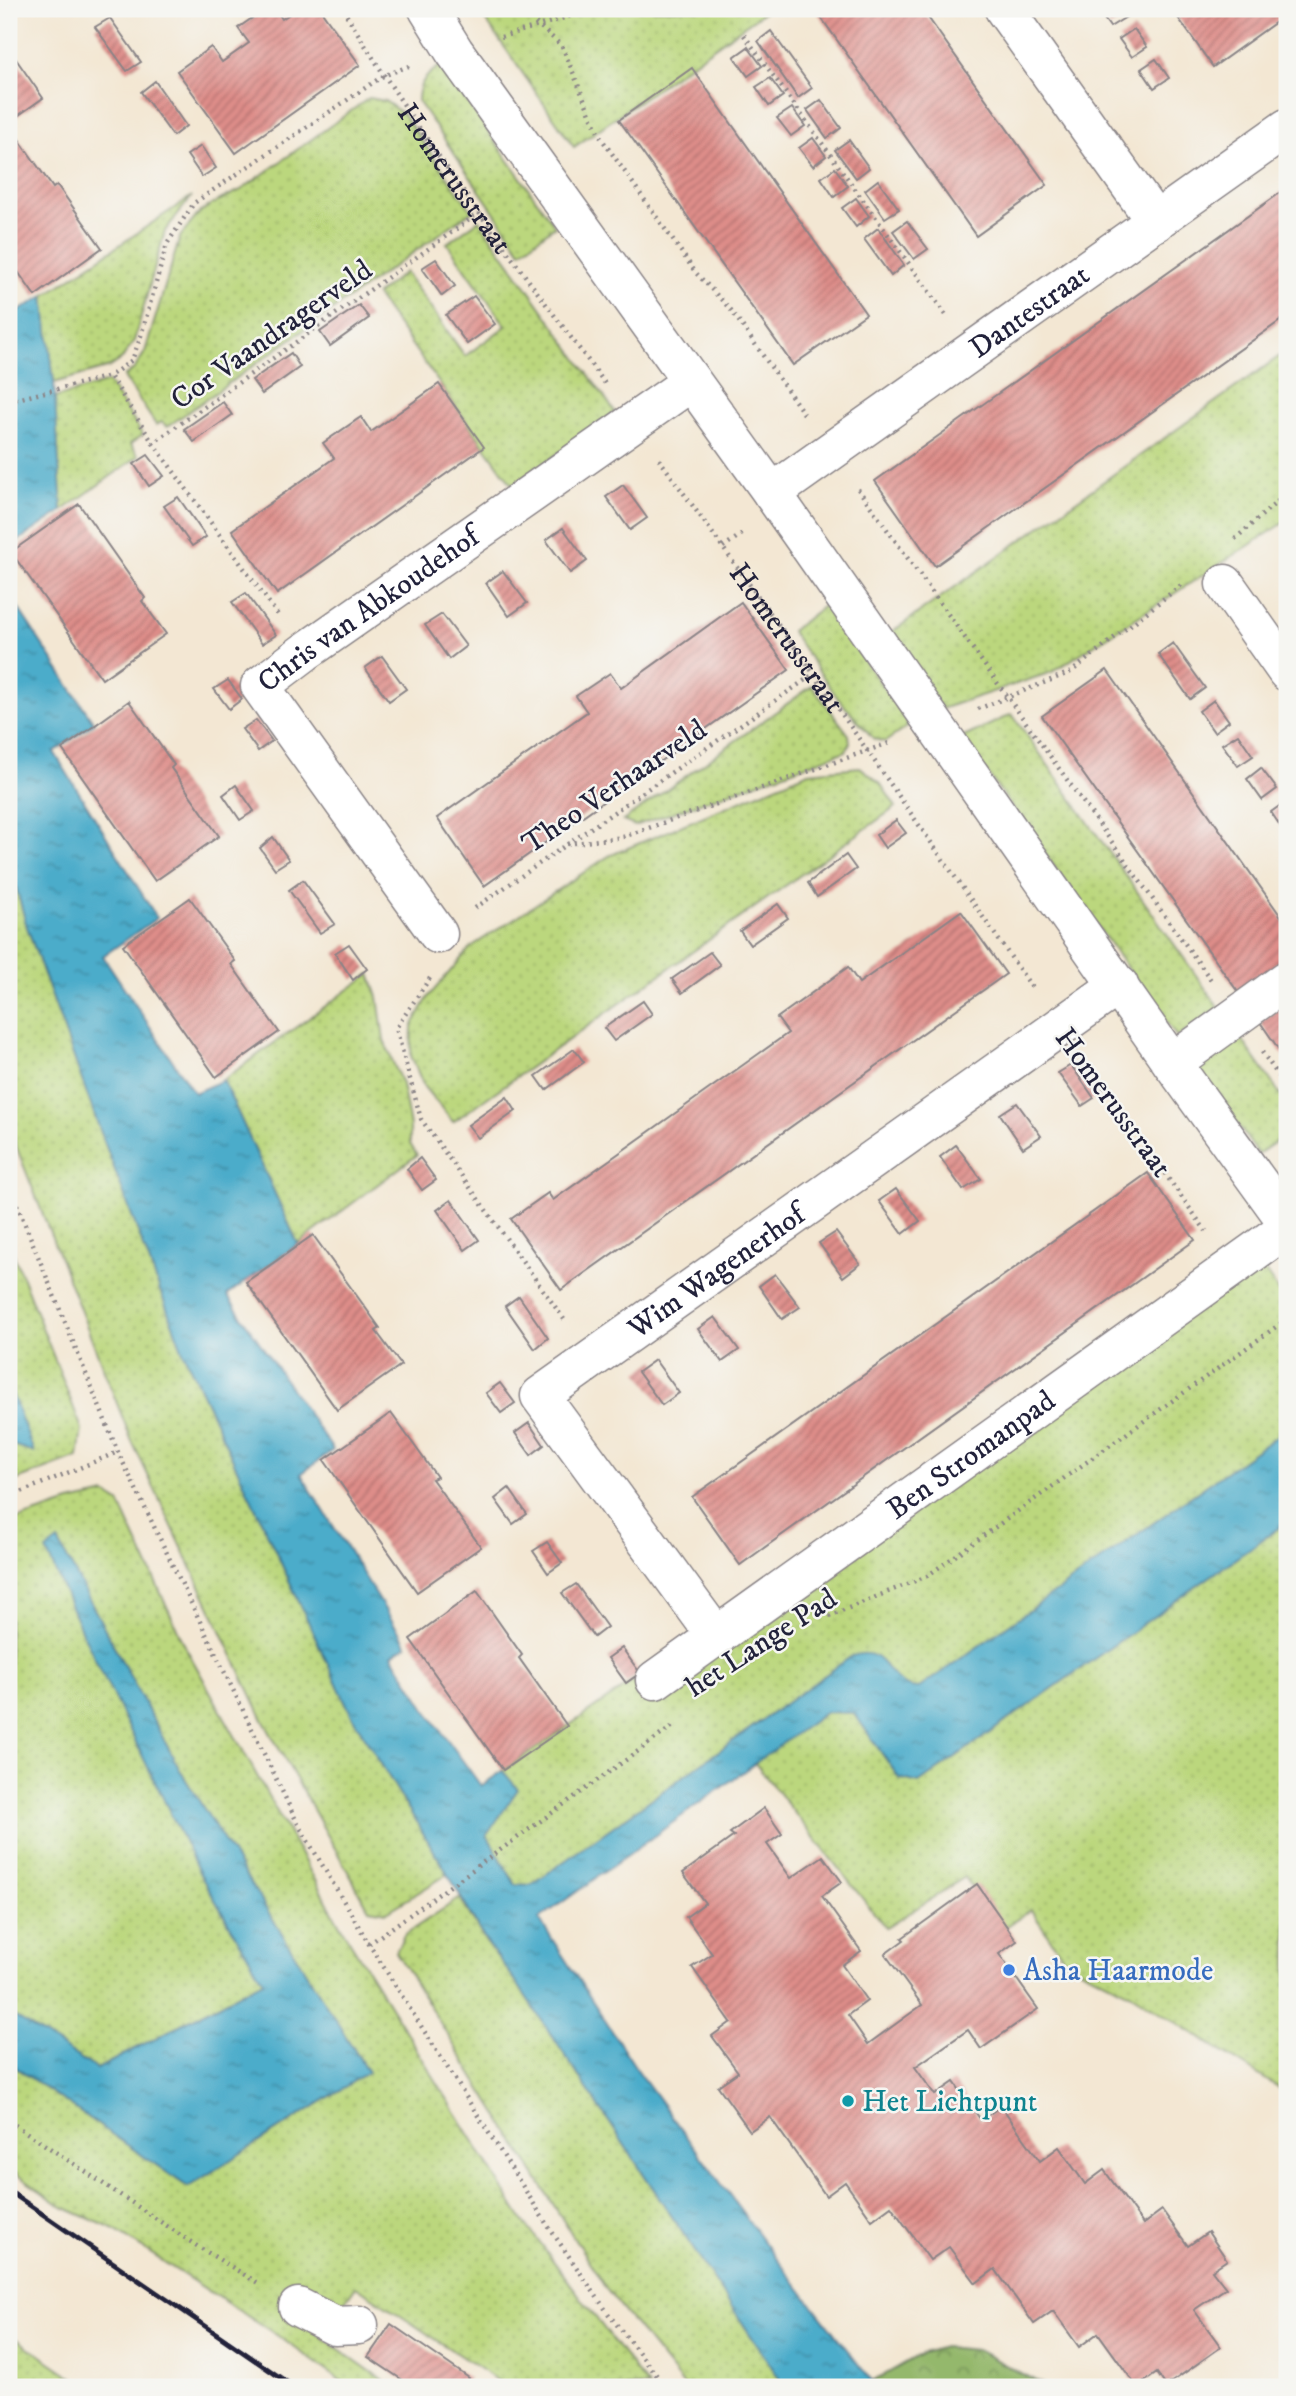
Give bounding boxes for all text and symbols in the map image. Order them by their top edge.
street label: Homerusstraat [388,97,520,262]
street label: Cor Vaandragerveld [164,252,380,418]
street label: Dantestraat [963,257,1097,367]
street label: Chris van Abkoudehof [251,516,490,701]
street label: Homerusstraat [720,556,852,721]
street label: Theo Verhaarveld [515,712,714,863]
street label: Homerusstraat [1046,1021,1179,1185]
street label: Wim Wagenerhof [620,1194,816,1348]
street label: Ben Stromanpad [880,1383,1063,1528]
street label: het Lange Pad [679,1581,844,1706]
place label: Asha Haarmode [1023,1953,1213,1990]
marker: Asha Haarmode [1001,1962,1017,1978]
place label: Het Lichtpunt [862,2084,1037,2121]
marker: Het Lichtpunt [840,2093,856,2109]

